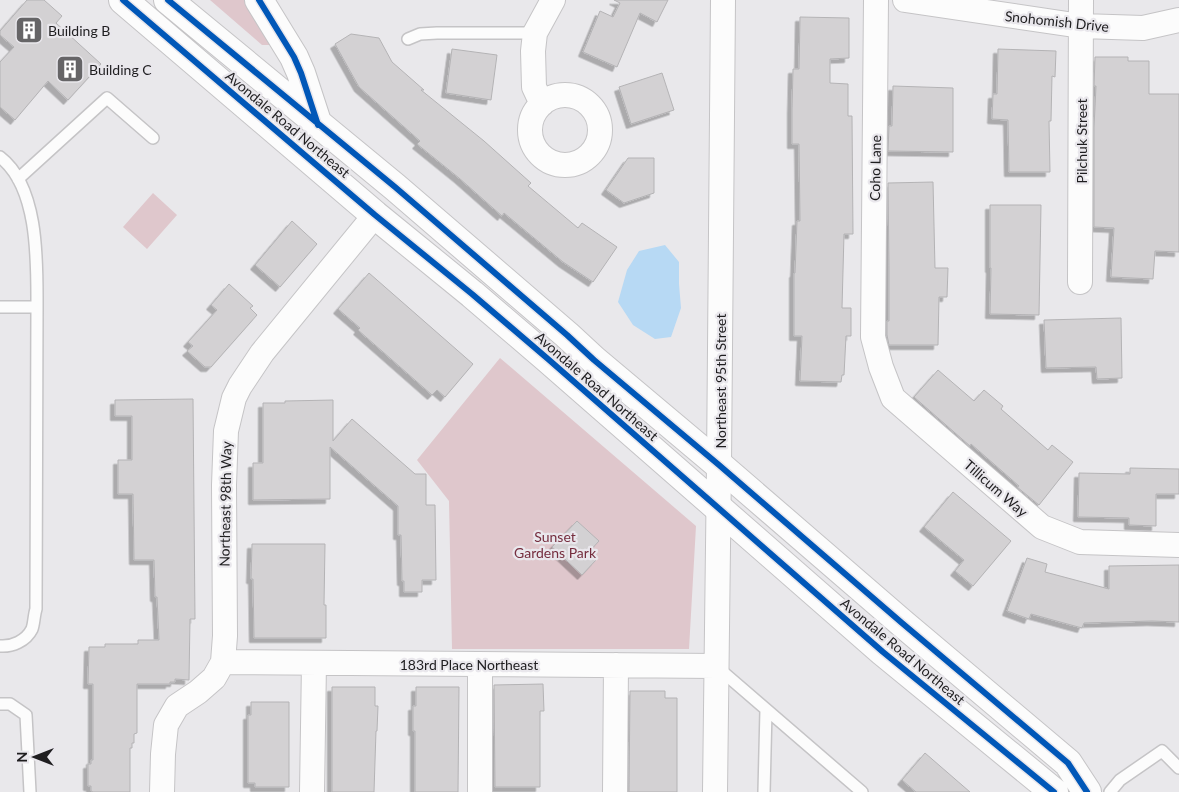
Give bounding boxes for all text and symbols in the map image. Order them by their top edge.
street label: Snohomish Drive [1004,7,1110,35]
building icon: Building B [14,15,44,45]
place label: Building B [48,22,110,39]
building icon: Building C [55,54,85,84]
place label: Building C [89,61,152,78]
street label: Avondale Road Northeast [222,67,354,181]
street label: Pilchuk Street [1073,99,1090,183]
street label: Coho Lane [866,135,884,201]
street label: Northeast 95th Street [712,314,729,448]
street label: Avondale Road Northeast [532,328,662,444]
street label: Northeast 98th Way [215,440,235,567]
street label: Tillicum Way [961,456,1032,521]
park label: Sunset Gardens Park [514,528,597,561]
street label: Avondale Road Northeast [837,594,969,708]
street label: 183rd Place Northeast [400,656,538,673]
north arrow [10,732,60,782]
text: N [13,752,30,762]

